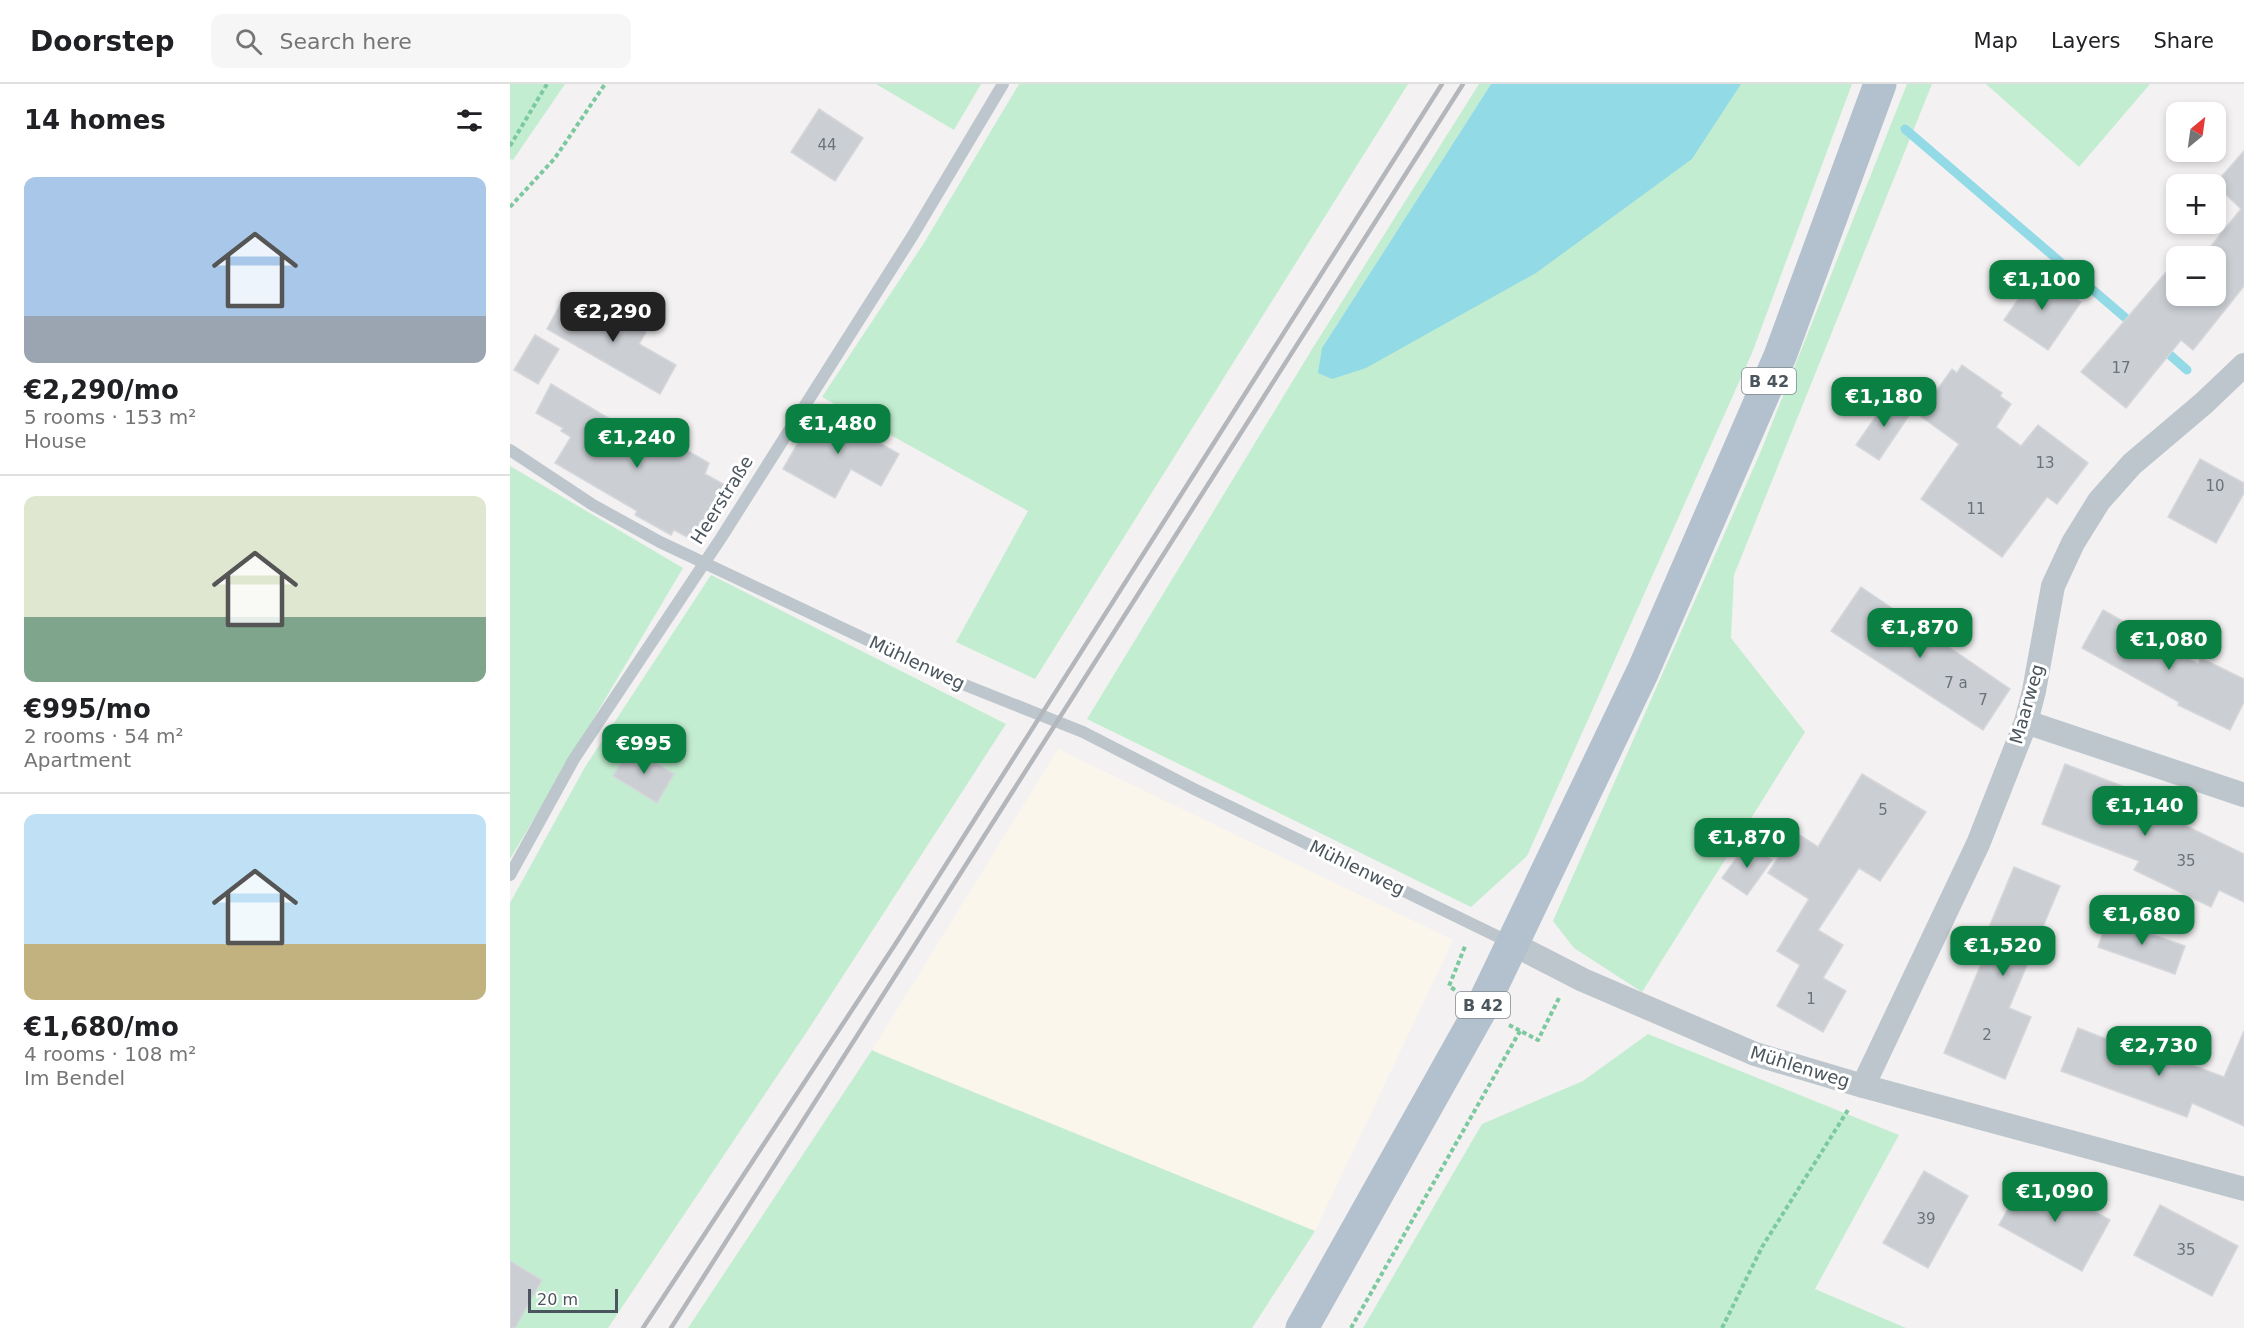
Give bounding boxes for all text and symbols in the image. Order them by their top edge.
search box [211,14,631,68]
text: Doorstep [30,25,175,58]
icon: search [232,25,265,58]
text: Search here [280,29,412,54]
text: Map [1974,29,2018,53]
text: Layers [2051,29,2120,53]
text: Share [2153,29,2214,53]
north arrow [2166,102,2226,162]
map controls [2166,102,2226,306]
icon: filters [453,104,486,137]
text: 14 homes [24,105,166,135]
house number: 44 [817,136,837,154]
button: + [2166,174,2226,234]
icon: home [201,216,309,324]
button: − [2166,246,2226,306]
pin: €1,100 [1993,260,2091,311]
text: €1,100 [2003,267,2081,291]
pin: €2,290 [564,292,662,343]
text: €2,290 [574,299,652,323]
house number: 17 [2111,359,2131,377]
road number: B 42 [1742,368,1796,394]
text: €2,290/mo [24,375,179,405]
pin: €1,180 [1835,377,1933,428]
text: €1,180 [1845,384,1923,408]
pin: €1,480 [789,404,887,455]
text: 5 rooms · 153 m² [24,405,196,429]
text: €1,480 [799,411,877,435]
pin: €1,240 [588,418,686,469]
text: €1,240 [598,425,676,449]
text: House [24,429,87,453]
street label: Heerstraße [686,452,757,548]
house number: 13 [2035,454,2055,472]
house number: 10 [2205,477,2225,495]
house number: 11 [1966,500,1986,518]
icon: home [201,535,309,643]
pin: €1,870 [1871,608,1969,659]
text: €1,870 [1881,615,1959,639]
pin: €1,080 [2120,620,2218,671]
text: €1,080 [2130,627,2208,651]
street label: Mühlenweg [866,631,968,694]
street label: Maarweg [2005,661,2048,746]
house number: 7 a [1944,674,1968,692]
house number: 7 [1978,691,1988,709]
text: €995/mo [24,694,151,724]
text: 2 rooms · 54 m² [24,724,184,748]
pin: €995 [608,724,680,775]
text: €995 [616,731,672,755]
text: Apartment [24,748,131,772]
pin: €1,140 [2096,786,2194,837]
text: €1,140 [2106,793,2184,817]
house number: 5 [1878,801,1888,819]
pin: €1,870 [1698,818,1796,869]
text: €1,870 [1708,825,1786,849]
street label: Mühlenweg [1306,836,1408,900]
house number: 35 [2176,852,2196,870]
icon: home [201,853,309,961]
pin: €1,680 [2093,895,2191,946]
text: €1,680 [2103,902,2181,926]
pin: €1,520 [1954,926,2052,977]
text: €1,520 [1964,933,2042,957]
house number: 1 [1806,990,1816,1008]
road number: B 42 [1456,992,1510,1018]
text: €1,680/mo [24,1012,179,1042]
house number: 2 [1982,1026,1992,1044]
pin: €2,730 [2110,1026,2208,1077]
text: €2,730 [2120,1033,2198,1057]
street label: Mühlenweg [1748,1041,1852,1092]
text: 4 rooms · 108 m² [24,1042,196,1066]
text: Im Bendel [24,1066,125,1090]
pin: €1,090 [2006,1172,2104,1223]
text: €1,090 [2016,1179,2094,1203]
house number: 39 [1916,1210,1936,1228]
house number: 35 [2176,1241,2196,1259]
scale bar [528,1286,618,1314]
text: 20 m [537,1290,578,1309]

